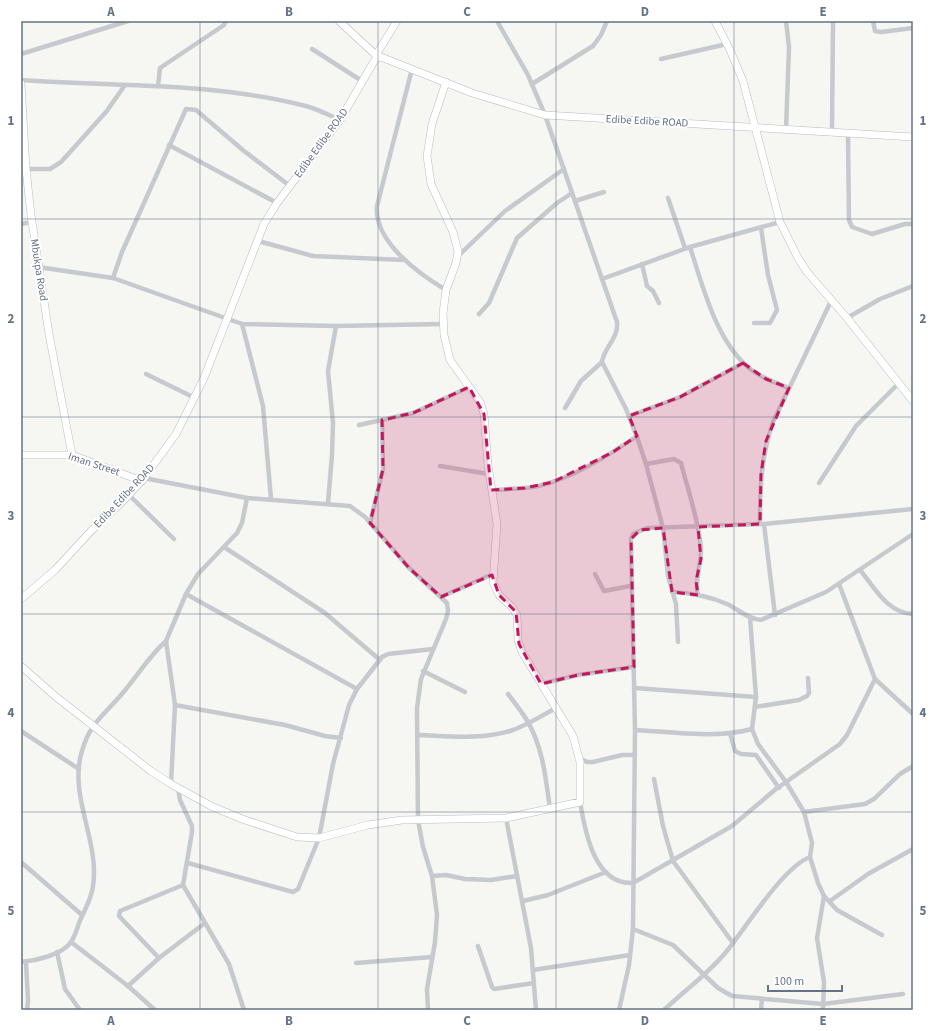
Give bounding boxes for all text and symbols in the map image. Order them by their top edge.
text: A [106,3,115,21]
text: B [285,3,293,21]
text: C [463,3,471,21]
text: D [641,3,649,21]
text: E [819,3,827,21]
street label: Edibe Edibe ROAD [291,105,351,181]
street label: Edibe Edibe ROAD [605,111,689,131]
text: 1 [8,112,15,130]
text: 1 [920,112,927,130]
street label: Mbukpa Road [27,238,51,302]
text: 2 [8,310,15,328]
text: 2 [920,310,927,328]
street label: Iman Street [66,449,122,479]
street label: Edibe Edibe ROAD [90,460,158,531]
text: 3 [8,507,15,525]
text: 3 [920,507,927,525]
text: 4 [8,704,15,722]
text: 4 [920,704,927,722]
text: 5 [8,902,15,920]
text: 5 [920,902,927,920]
scale bar [768,967,842,993]
text: 100 m [774,973,804,990]
text: A [106,1012,115,1030]
text: B [285,1012,293,1030]
text: C [463,1012,471,1030]
text: D [641,1012,649,1030]
text: E [819,1012,827,1030]

